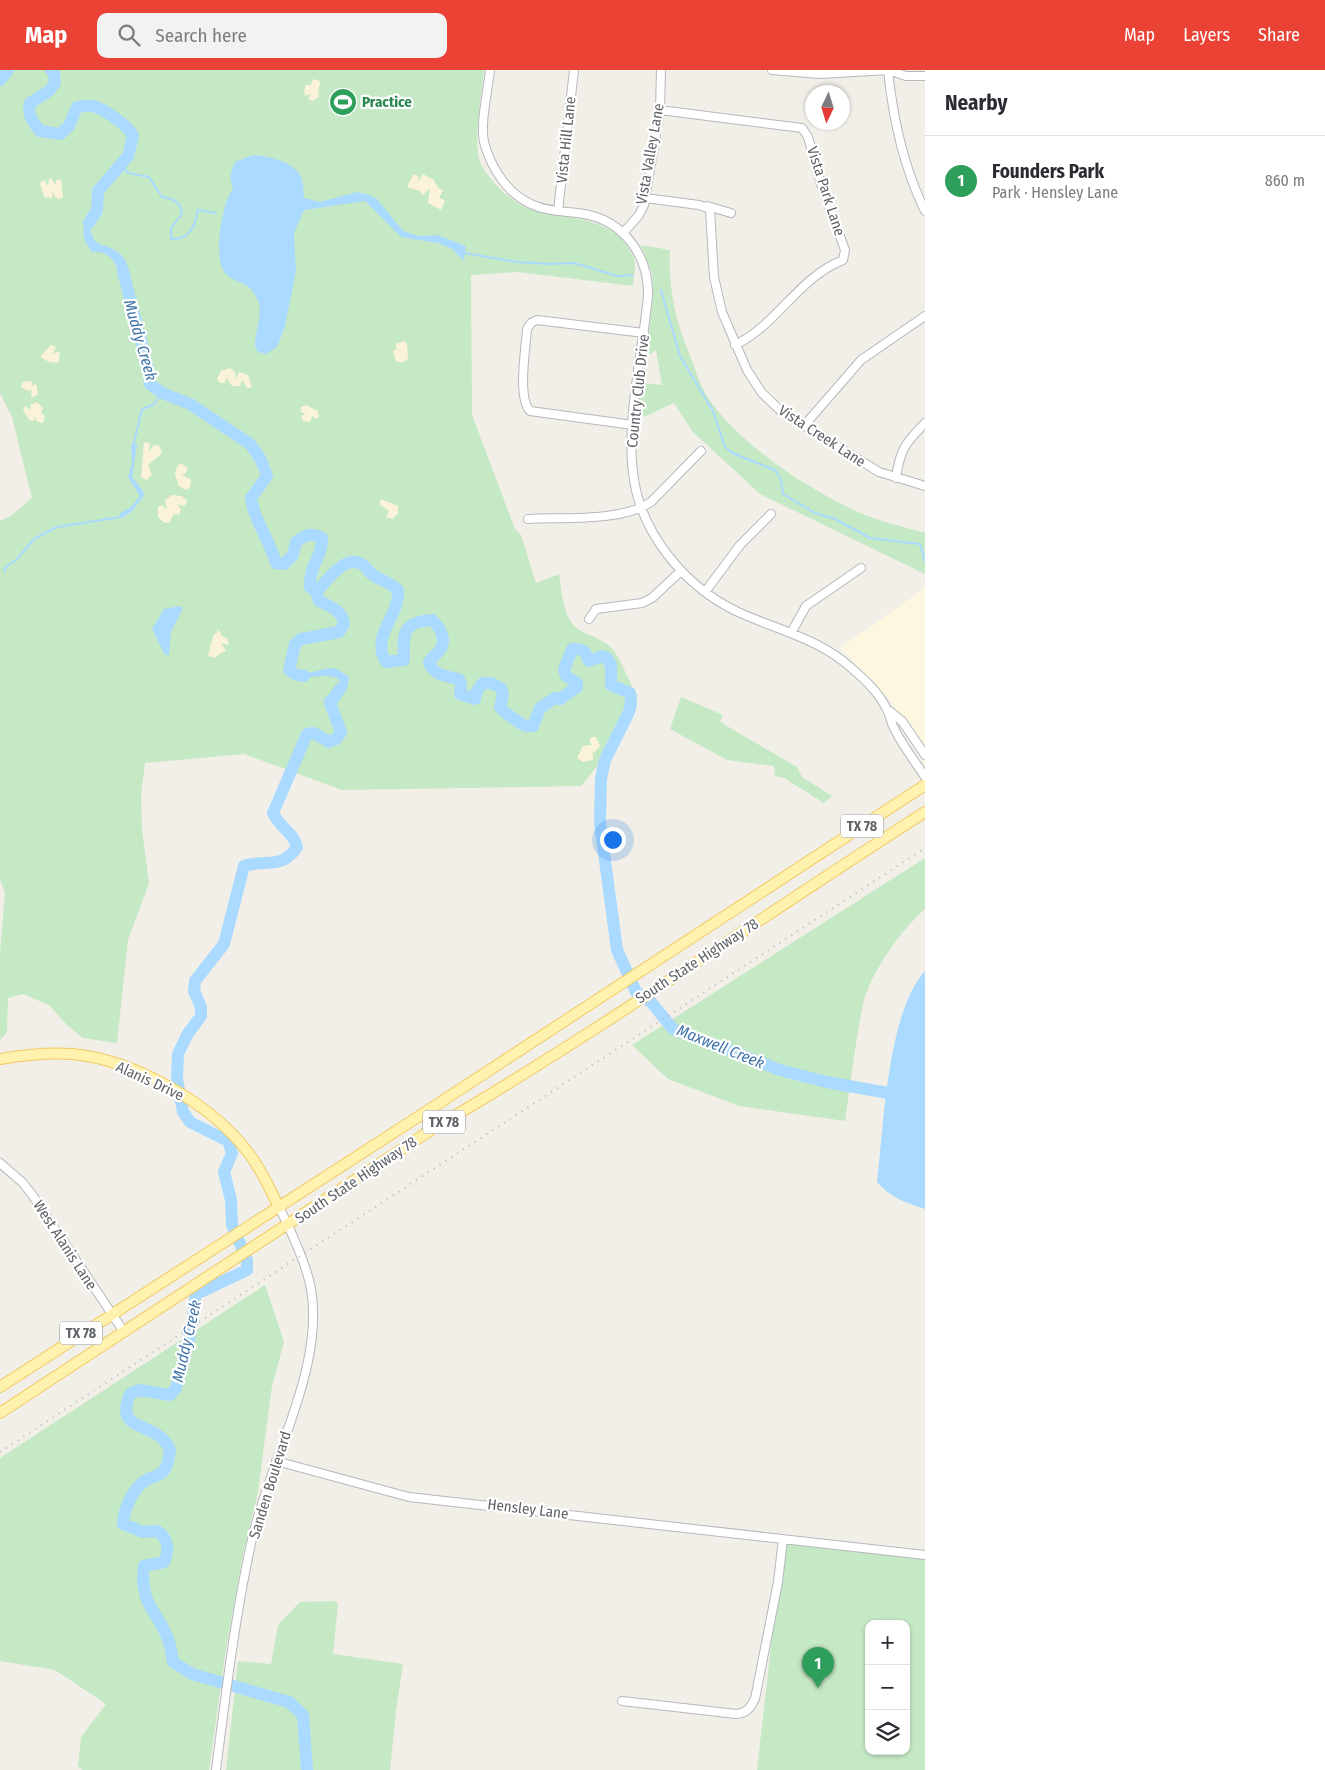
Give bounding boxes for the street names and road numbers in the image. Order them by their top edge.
street label: Vista Hill Lane [553,96,579,184]
street label: Vista Valley Lane [632,102,668,206]
street label: Vista Park Lane [803,144,849,238]
street label: Country Club Drive [623,333,653,449]
street label: Vista Creek Lane [775,401,869,471]
road number: TX 78 [841,814,883,838]
street label: South State Highway 78 [632,915,762,1007]
street label: Alanis Drive [113,1058,187,1104]
road number: TX 78 [423,1110,465,1134]
street label: South State Highway 78 [292,1133,420,1227]
street label: West Alanis Lane [29,1197,101,1293]
road number: TX 78 [60,1322,102,1344]
street label: Sanden Boulevard [245,1429,295,1541]
street label: Hensley Lane [486,1495,570,1523]

